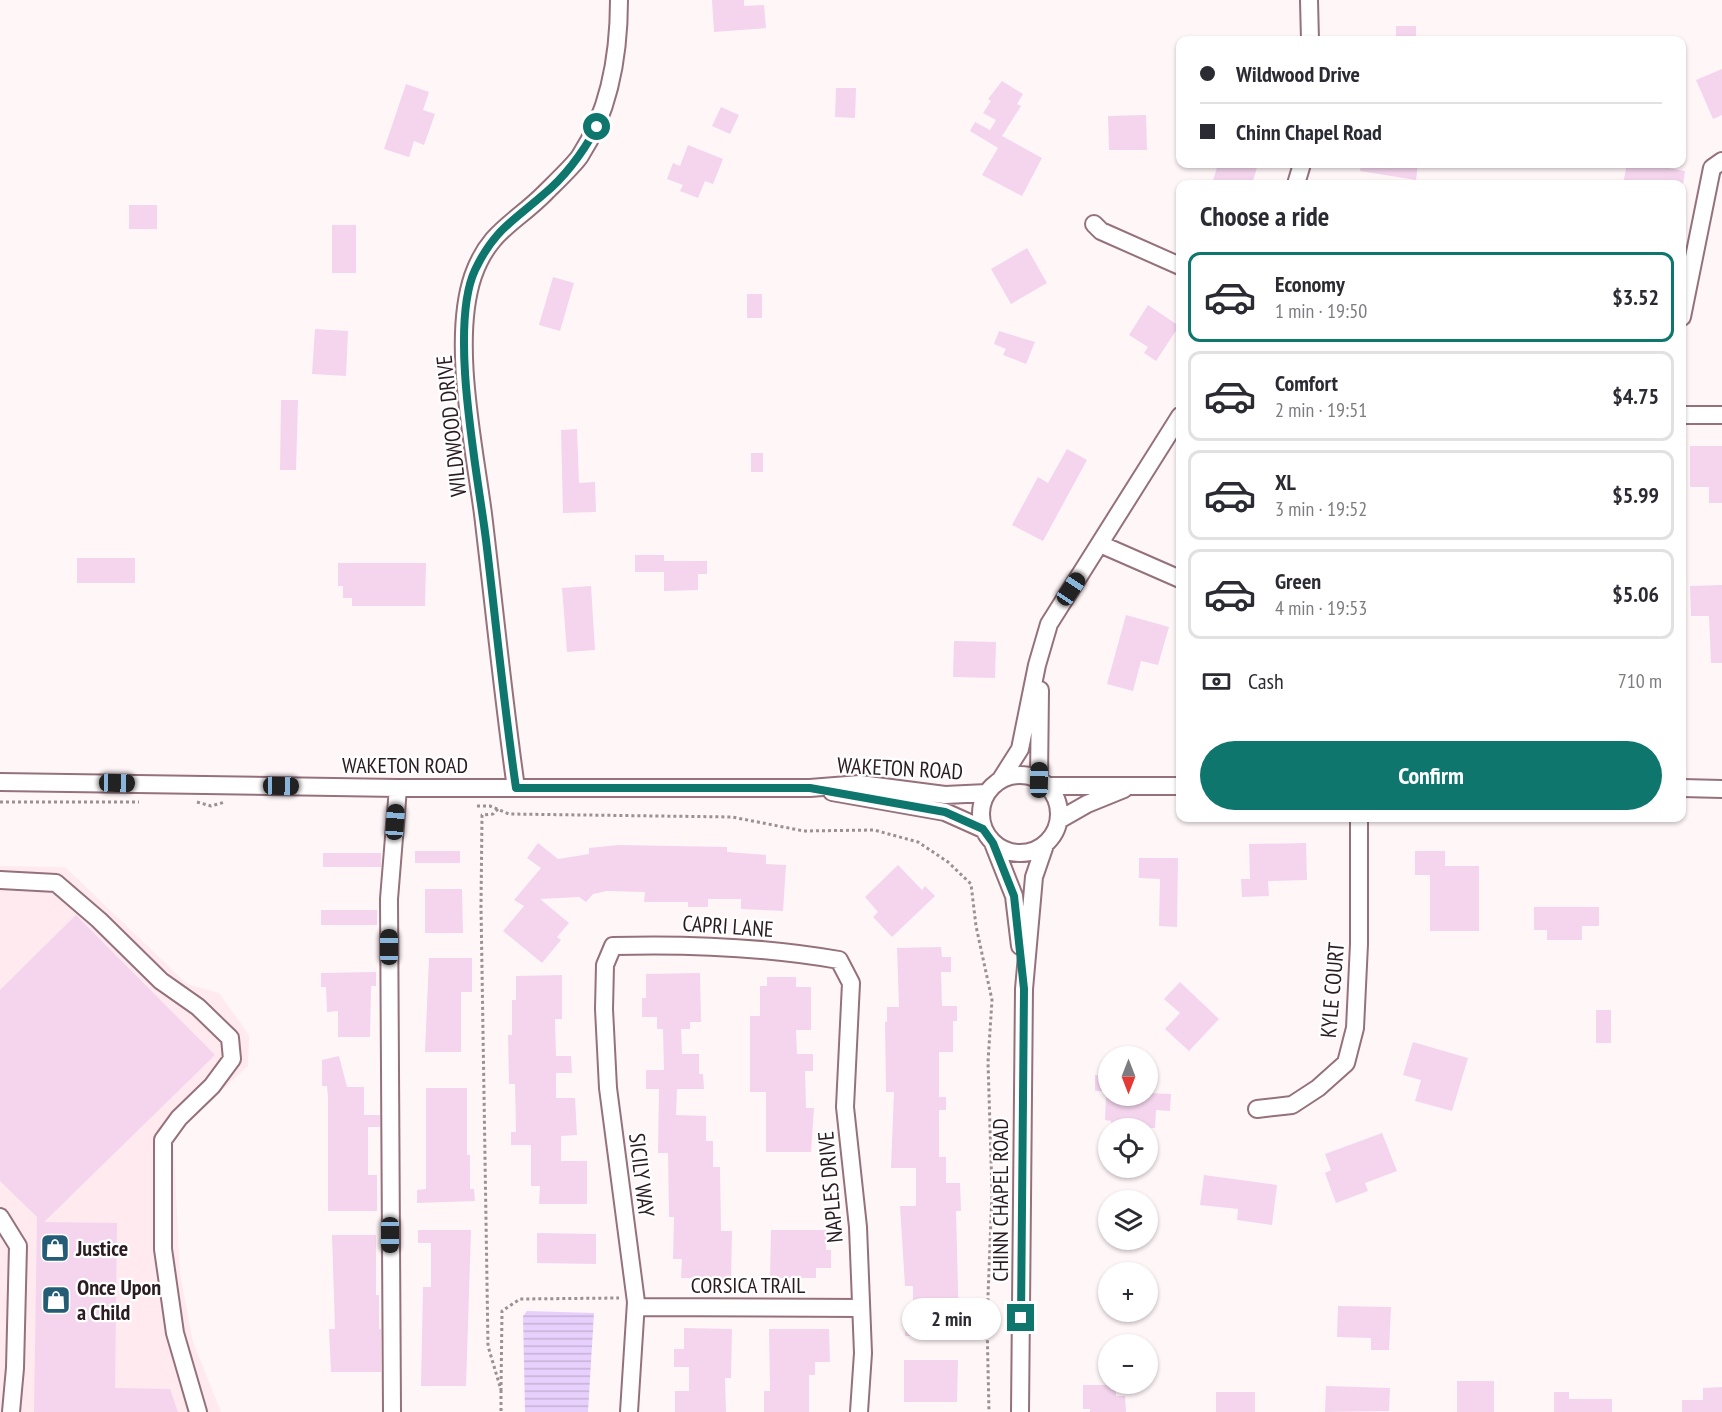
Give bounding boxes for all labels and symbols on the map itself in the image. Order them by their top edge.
route start [583,113,610,140]
street label: WILDWOOD DRIVE [430,354,472,498]
car [1053,569,1089,609]
street label: WAKETON ROAD [342,751,468,779]
street label: WAKETON ROAD [836,751,964,785]
car [1030,762,1048,798]
car [99,774,135,792]
car [263,777,299,795]
car [385,803,405,841]
street label: CAPRI LANE [682,909,774,943]
car [380,929,398,965]
street label: KYLE COURT [1314,941,1350,1039]
north arrow [1098,1046,1158,1106]
street label: CHINN CHAPEL ROAD [986,1118,1014,1282]
street label: NAPLES DRIVE [811,1130,849,1244]
street label: SICILY WAY [623,1132,661,1218]
car [381,1217,399,1253]
shop icon: Justice [39,1232,71,1264]
place label: Justice [75,1234,128,1262]
street label: CORSICA TRAIL [691,1271,805,1299]
place label: Once Upon a Child [77,1273,161,1326]
shop icon: Once Upon a Child [40,1284,72,1316]
callout: 2 min [901,1297,1000,1339]
route end [1007,1304,1034,1331]

